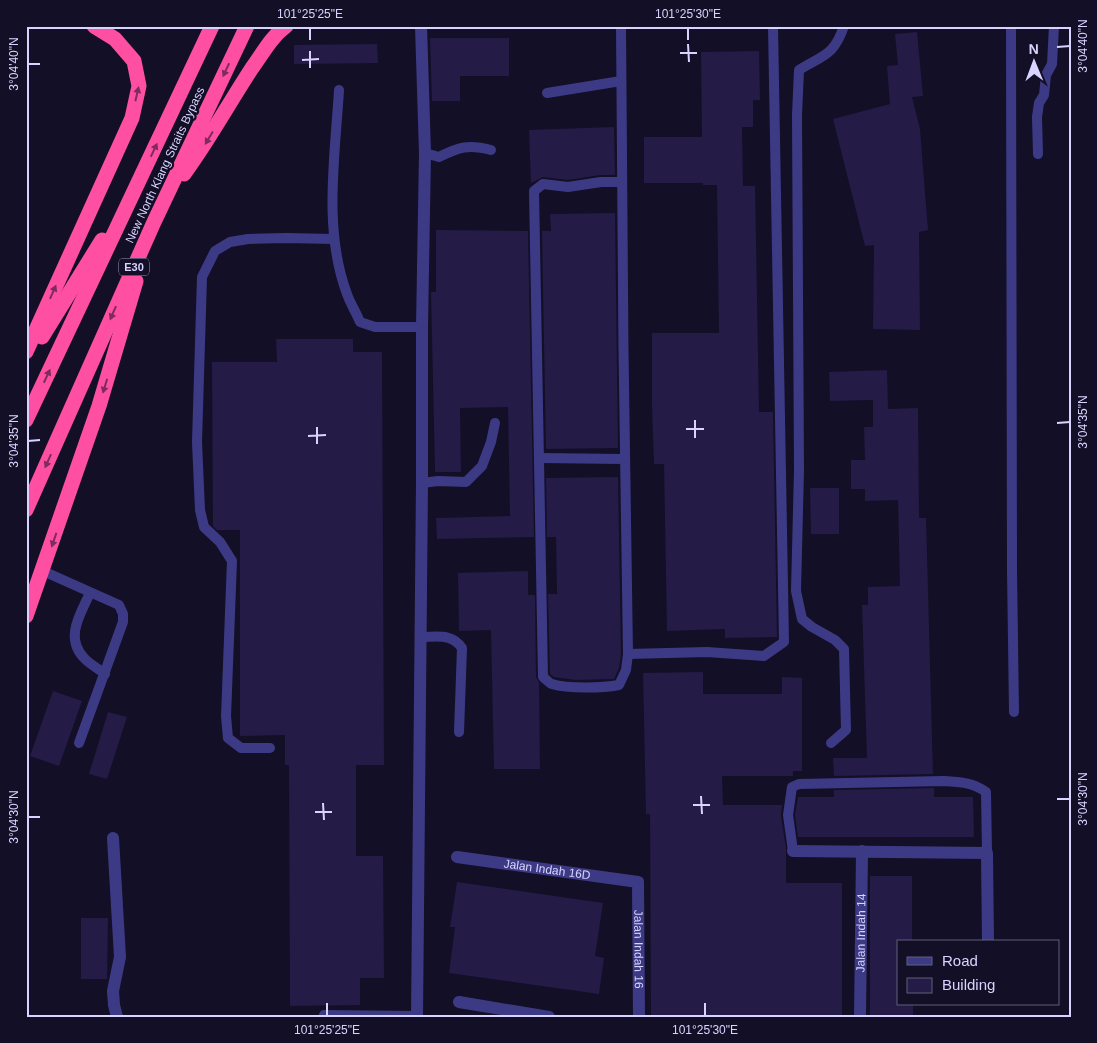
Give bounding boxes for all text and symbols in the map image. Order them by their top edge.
text: 101°25'25"E [277,7,343,21]
text: 101°25'30"E [655,7,721,21]
text: 3°04'40"N [1076,19,1090,73]
text: 3°04'40"N [7,37,21,91]
north arrow [1010,38,1060,88]
text: N [1029,41,1039,57]
one-way arrow [222,63,230,77]
street label: New North Klang Straits Bypass [123,85,207,245]
one-way arrow [133,87,141,102]
one-way arrow [205,131,214,144]
one-way arrow [150,143,158,157]
road number: E30 [119,258,149,276]
one-way arrow [50,285,58,299]
one-way arrow [109,306,117,320]
one-way arrow [43,368,51,383]
one-way arrow [100,379,108,394]
text: 3°04'35"N [1076,395,1090,449]
text: 3°04'35"N [7,414,21,468]
one-way arrow [43,454,51,468]
one-way arrow [49,533,57,548]
text: 3°04'30"N [1076,772,1090,826]
text: 3°04'30"N [7,790,21,844]
street label: Jalan Indah 16D [503,857,592,882]
street label: Jalan Indah 14 [854,893,868,973]
street label: Jalan Indah 16 [631,910,646,989]
legend [897,940,1060,1006]
text: Road [942,952,978,969]
text: Building [942,976,995,993]
text: 101°25'25"E [294,1023,360,1037]
text: 101°25'30"E [672,1023,738,1037]

